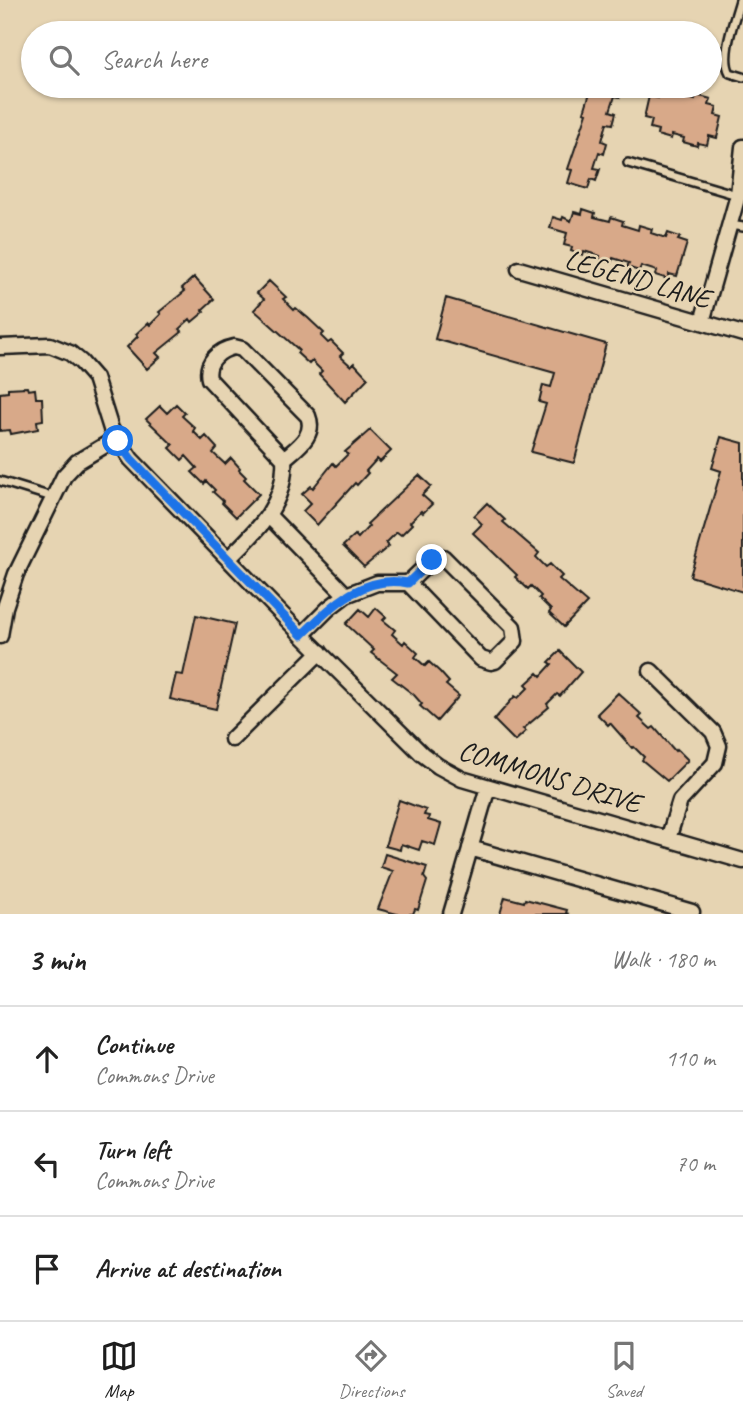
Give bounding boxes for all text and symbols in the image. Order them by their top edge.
search box [21,21,722,98]
icon: search [45,41,83,79]
text: Search here [101,43,207,76]
street label: LEGEND LANE [561,241,718,317]
route start [102,425,133,456]
route end [416,544,447,575]
street label: COMMONS DRIVE [455,732,648,822]
text: 3 min [28,941,85,979]
text: Walk · 180 m [611,945,715,974]
text: Continue [95,1028,173,1061]
icon: ahead [28,1040,66,1078]
text: 110 m [666,1044,715,1073]
text: Commons Drive [95,1061,214,1090]
text: Turn left [95,1133,170,1166]
icon: left [28,1145,66,1183]
text: 70 m [676,1149,715,1178]
text: Commons Drive [95,1166,214,1195]
icon: arrive [28,1250,66,1288]
text: Arrive at destination [95,1252,281,1285]
tab: Map [100,1337,138,1403]
tab: Directions [338,1337,405,1403]
tab: Saved [605,1337,643,1403]

